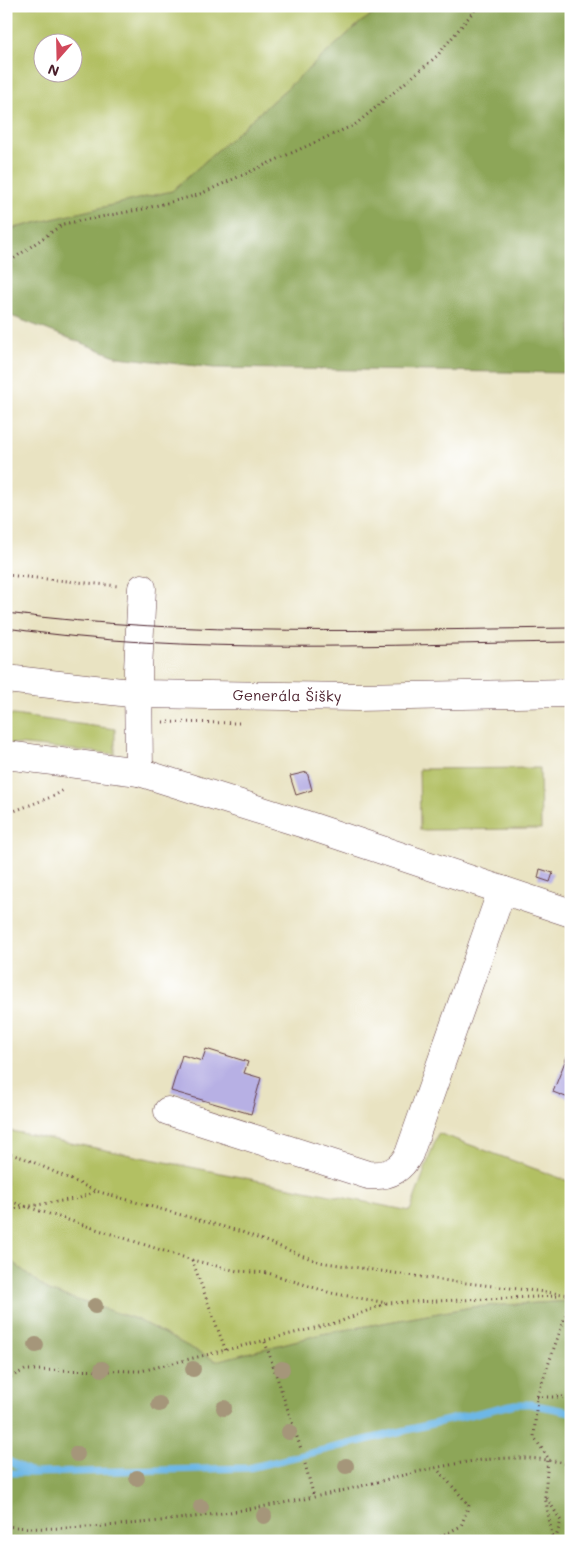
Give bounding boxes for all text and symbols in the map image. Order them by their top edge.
north arrow [32,32,82,82]
text: N [45,60,62,81]
street label: Generála Šišky [233,684,342,706]

